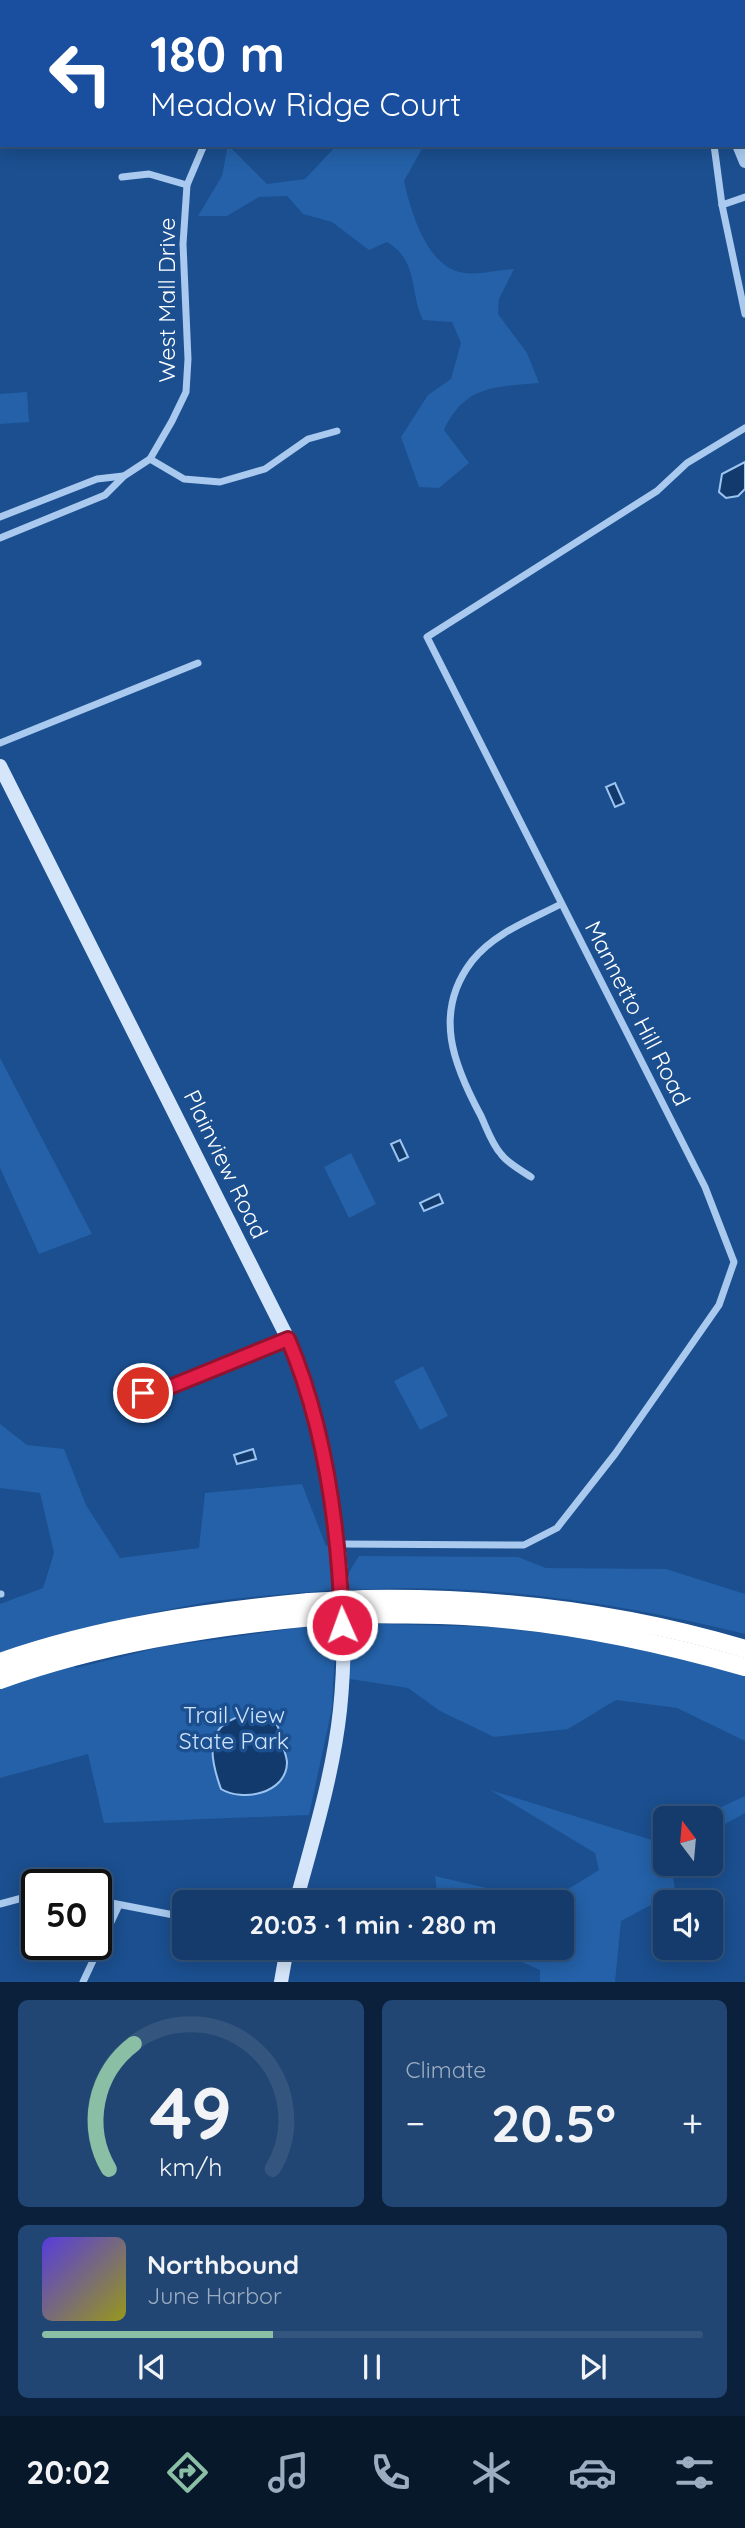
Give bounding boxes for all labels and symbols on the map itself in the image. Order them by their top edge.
street label: West Mall Drive [152,218,181,382]
street label: Mannetto Hill Road [579,916,697,1110]
street label: Plainview Road [178,1085,274,1243]
pin [113,1363,173,1423]
position arrow [305,1588,379,1662]
park label: Trail View State Park [179,1700,289,1755]
north arrow [653,1806,723,1876]
speed limit sign: 50 [21,1869,112,1960]

